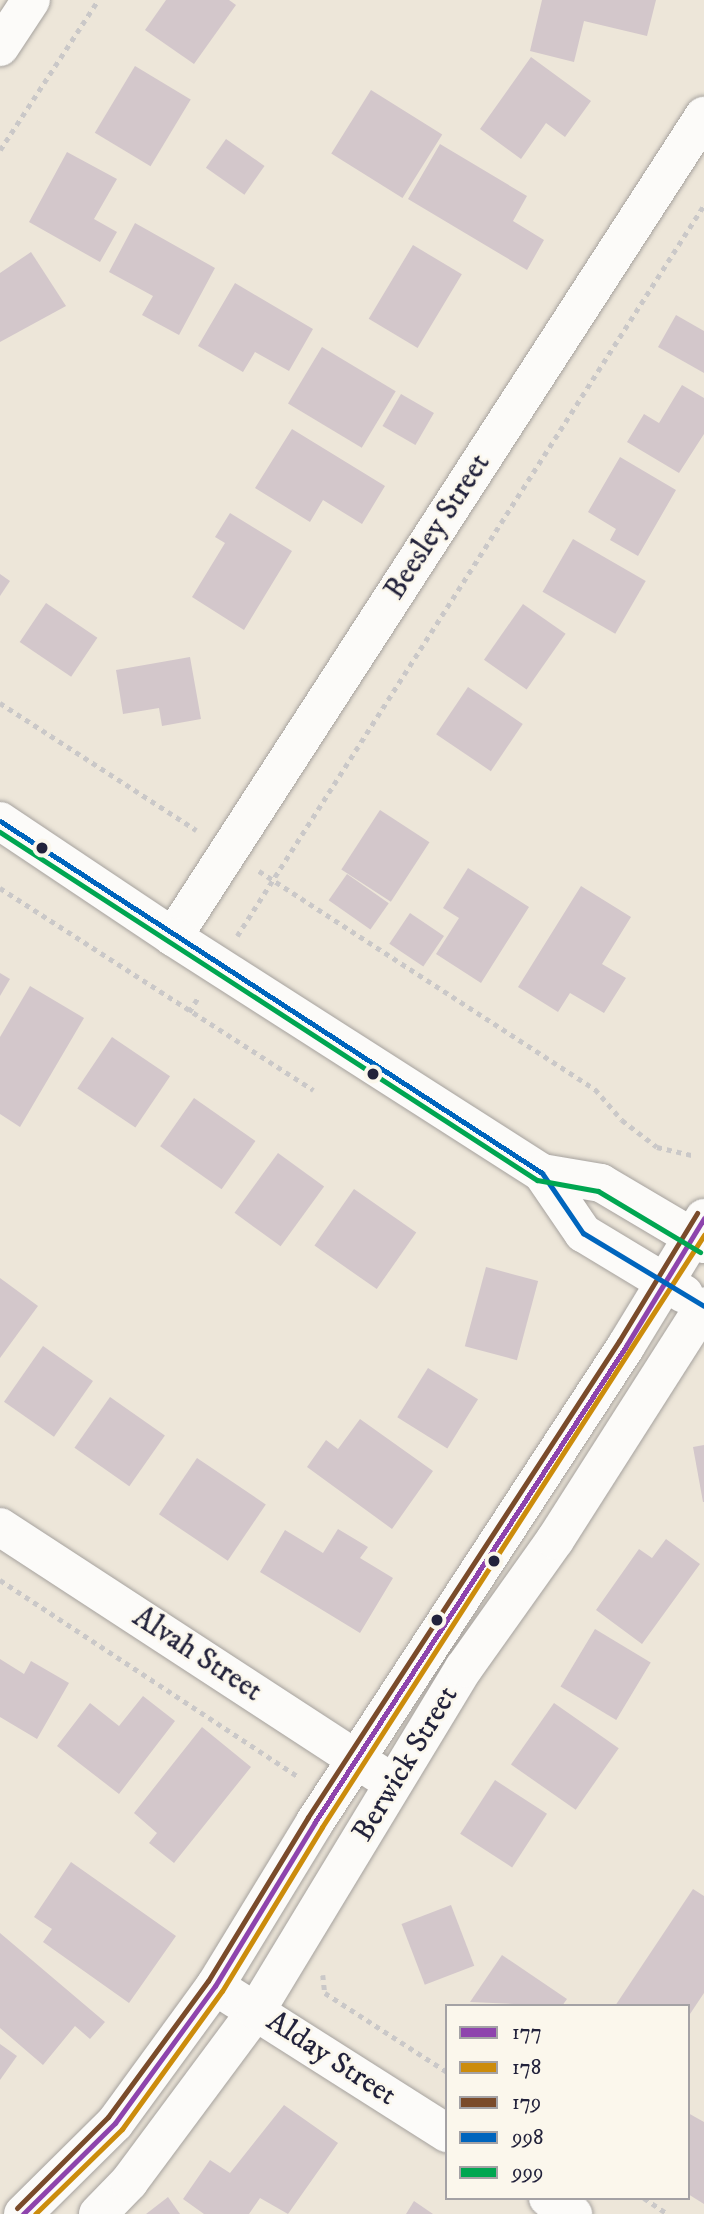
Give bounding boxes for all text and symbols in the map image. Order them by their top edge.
street label: Beesley Street [377,447,499,607]
unlabelled marker [35,841,49,855]
unlabelled marker [366,1067,380,1081]
unlabelled marker [487,1554,501,1568]
street label: Alvah Street [126,1600,268,1710]
unlabelled marker [430,1613,444,1627]
street label: Berwick Street [346,1680,466,1848]
street label: Alday Street [259,2004,403,2114]
legend [445,2004,690,2200]
text: 177 [512,2020,542,2046]
text: 178 [512,2055,541,2081]
text: 179 [512,2090,541,2116]
text: 998 [512,2125,543,2151]
text: 999 [512,2160,543,2186]

